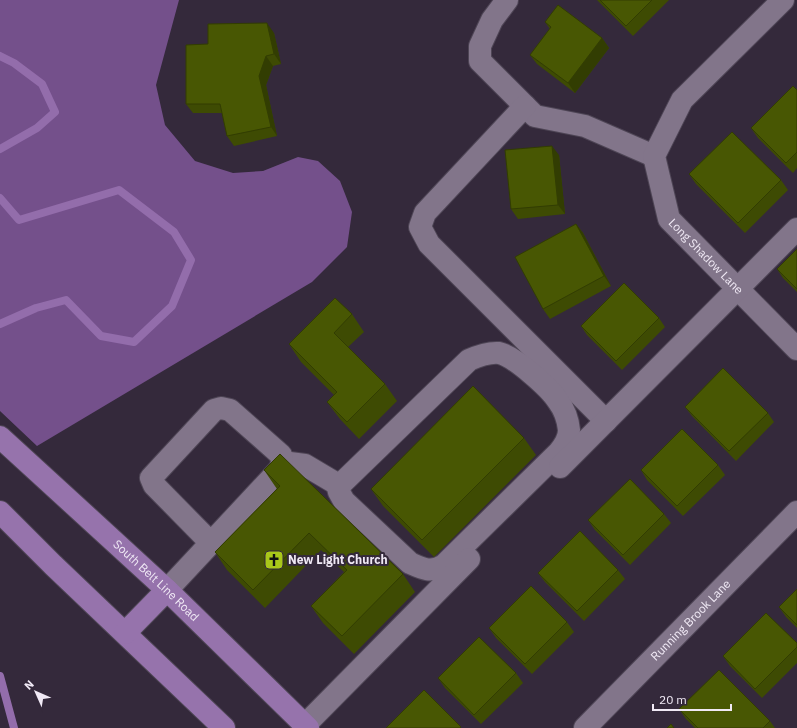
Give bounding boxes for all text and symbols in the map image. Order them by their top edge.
street label: Long Shadow Lane [666,215,747,297]
street label: South Belt Line Road [110,536,202,624]
church icon: New Light Church [263,549,285,571]
place label: New Light Church [288,552,388,567]
street label: Running Brook Lane [647,576,734,664]
north arrow [16,672,56,712]
text: N [21,677,37,693]
scale bar [653,686,731,712]
text: 20 m [659,692,687,707]

